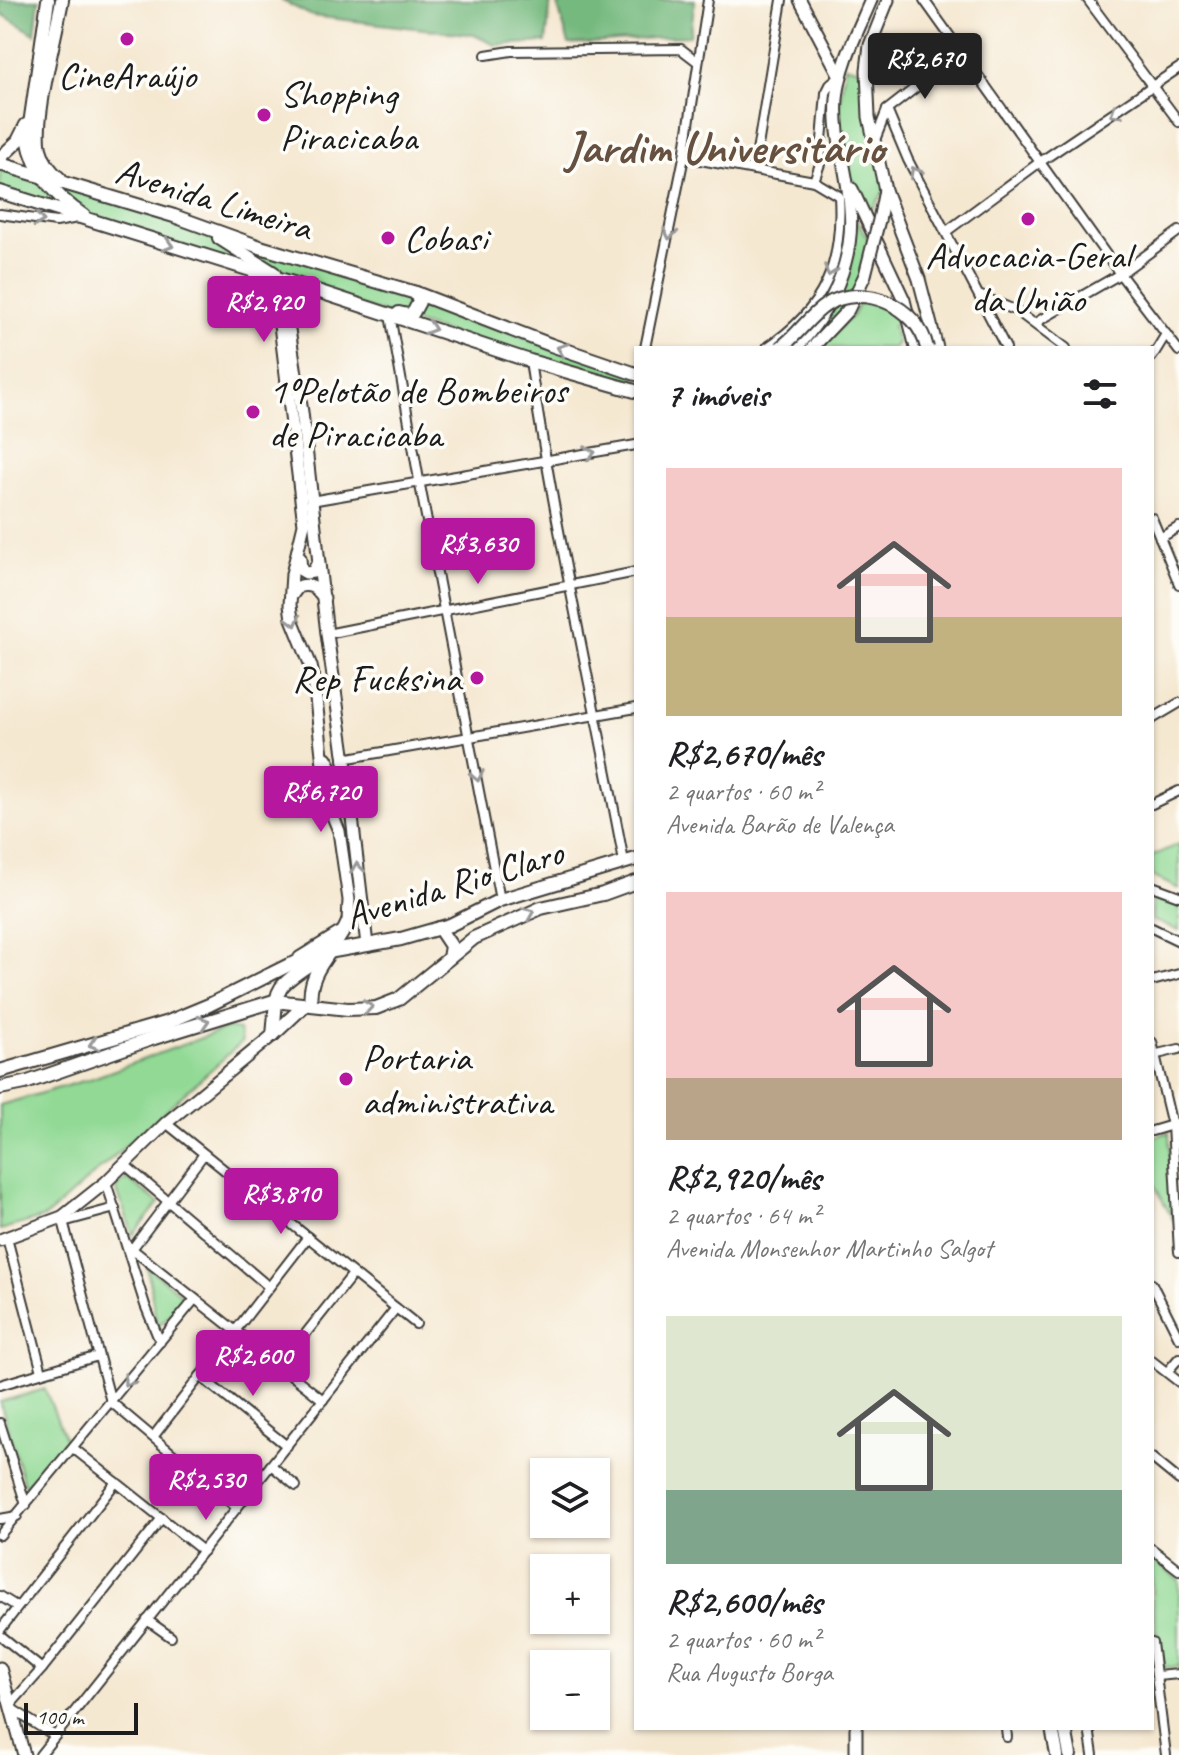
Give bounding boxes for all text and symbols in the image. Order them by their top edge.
marker: CineAraújo [118,30,136,48]
pin: R$2,670 [851,33,999,101]
text: R$2,670 [886,42,964,75]
place label: CineAraújo [58,52,199,99]
place label: Shopping Piracicaba [280,70,420,161]
one-way arrow [1109,103,1124,118]
marker: Shopping Piracicaba [255,106,273,124]
district label: Jardim Universitário [563,119,888,177]
street label: Avenida Limeira [110,147,320,252]
one-way arrow [909,165,924,180]
marker: Advocacia-Geral da União [1019,210,1037,228]
one-way arrow [32,211,46,228]
place label: Cobasi [404,215,492,262]
one-way arrow [662,227,679,241]
marker: Cobasi [379,229,397,247]
place label: Advocacia-Geral da União [925,232,1137,323]
one-way arrow [161,236,174,252]
one-way arrow [824,263,840,277]
pin: R$2,920 [190,276,338,344]
text: R$2,920 [225,285,303,318]
one-way arrow [424,319,438,335]
one-way arrow [556,342,570,359]
place label: 1ºPelotão de Bombeiros de Piracicaba [269,367,570,458]
icon: filters [1078,372,1122,416]
text: 7 imóveis [666,373,769,416]
marker: 1ºPelotão de Bombeiros de Piracicaba [244,403,262,421]
one-way arrow [584,445,597,462]
pin: R$3,630 [404,518,552,586]
icon: home [822,520,966,664]
text: R$3,630 [439,527,517,560]
one-way arrow [284,614,301,628]
place label: Rep Fucksina [292,655,463,702]
marker: Rep Fucksina [468,669,486,687]
text: R$2,670/mês [666,732,822,775]
pin: R$6,720 [247,766,395,834]
one-way arrow [467,770,484,783]
text: R$6,720 [282,775,360,808]
text: 2 quartos · 60 m² [666,775,820,808]
text: Avenida Barão de Valença [666,808,894,841]
street label: Avenida Rio Claro [339,828,571,939]
one-way arrow [349,861,366,875]
one-way arrow [521,906,535,922]
icon: home [822,944,966,1088]
one-way arrow [362,999,375,1016]
one-way arrow [196,1016,210,1032]
place label: Portaria administrativa [362,1034,555,1125]
one-way arrow [88,1035,102,1051]
marker: Portaria administrativa [337,1070,355,1088]
text: R$2,920/mês [666,1156,821,1199]
pin: R$3,810 [207,1168,355,1236]
text: R$3,810 [242,1177,320,1210]
text: 2 quartos · 64 m² [666,1199,820,1232]
text: Avenida Monsenhor Martinho Salgot [666,1232,992,1265]
pin: R$2,600 [179,1330,327,1398]
text: R$2,600 [214,1339,292,1372]
icon: home [822,1368,966,1512]
one-way arrow [123,1372,138,1386]
pin: R$2,530 [132,1454,280,1522]
map controls [530,1458,610,1730]
button: layers [530,1458,610,1538]
text: R$2,530 [167,1463,245,1496]
button: + [530,1554,610,1634]
text: R$2,600/mês [666,1580,822,1623]
text: 2 quartos · 60 m² [666,1623,820,1656]
button: − [530,1650,610,1730]
text: Rua Augusto Borga [666,1656,833,1689]
scale bar [24,1699,138,1735]
text: 100 m [36,1703,83,1731]

